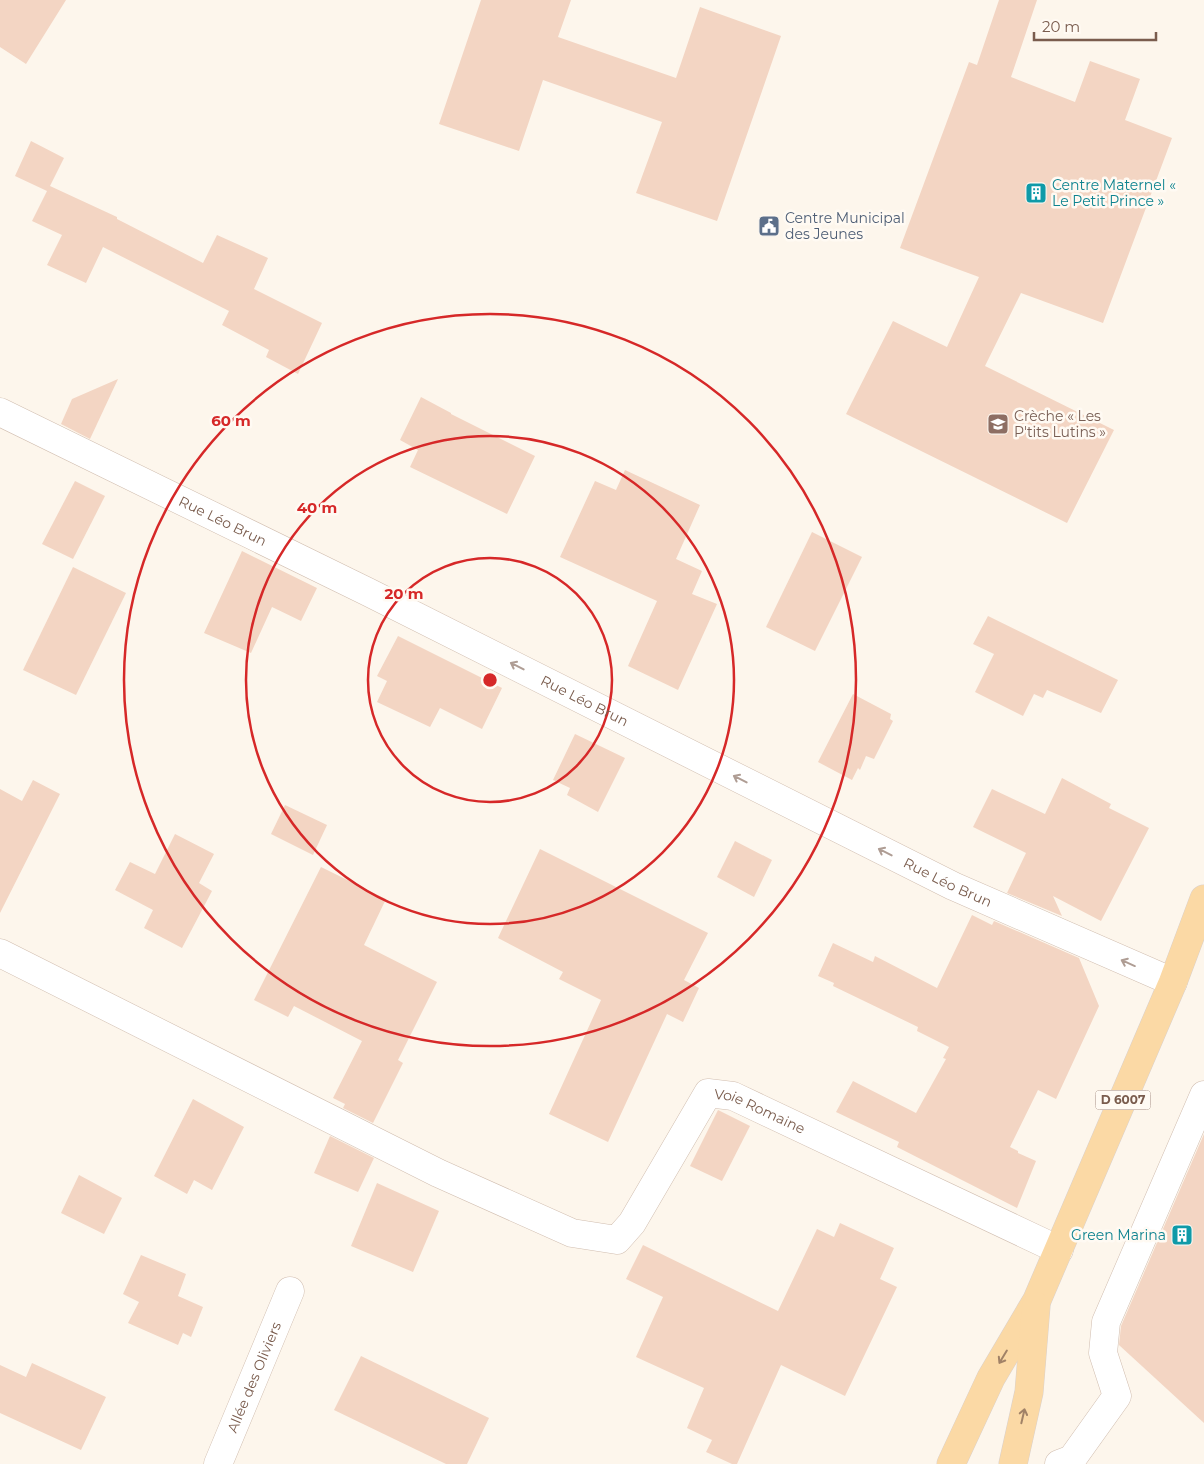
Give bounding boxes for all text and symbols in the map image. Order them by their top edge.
scale bar [1034,10,1156,42]
text: 20 m [1042,17,1080,36]
place label: Centre Maternel « Le Petit Prince » [1052,176,1176,210]
building icon: Centre Maternel « Le Petit Prince » [1024,181,1048,205]
place label: Centre Municipal des Jeunes [785,209,905,243]
public building icon: Centre Municipal des Jeunes [757,214,781,238]
place label: Crèche « Les P'tits Lutins » [1014,407,1106,441]
text: 60 m [211,411,251,430]
school or university icon: Crèche « Les P'tits Lutins » [986,412,1010,436]
street label: Rue Léo Brun [176,492,270,550]
text: 40 m [297,498,337,517]
text: 20 m [384,584,424,603]
one-way arrow [509,661,524,671]
centre of rings [481,671,499,689]
street label: Rue Léo Brun [538,671,631,730]
one-way arrow [733,774,748,783]
one-way arrow [878,847,893,856]
street label: Rue Léo Brun [900,854,995,911]
one-way arrow [1121,957,1136,967]
street label: Voie Romaine [713,1085,808,1138]
road number: D 6007 [1096,1090,1150,1110]
building icon: Green Marina [1170,1223,1194,1247]
place label: Green Marina [1071,1226,1166,1244]
street label: Allée des Oliviers [223,1319,285,1435]
one-way arrow [998,1349,1008,1364]
one-way arrow [1019,1409,1028,1425]

